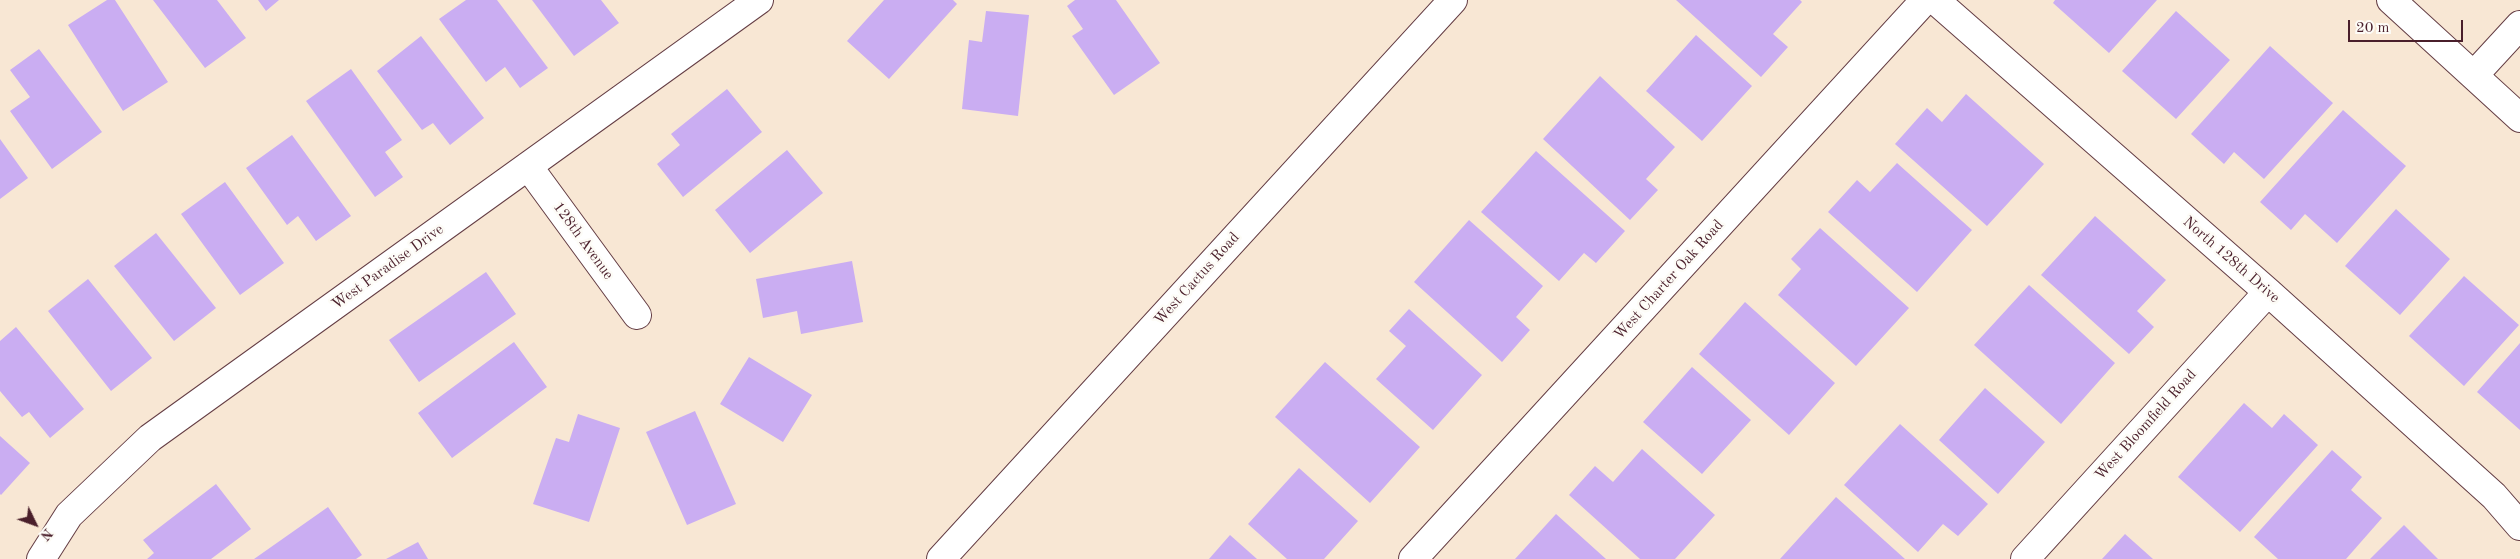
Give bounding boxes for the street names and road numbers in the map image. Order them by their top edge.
street label: 128th Avenue [549,199,617,283]
street label: North 128th Drive [2179,213,2283,307]
street label: West Charter Oak Road [1610,216,1728,344]
street label: West Paradise Drive [329,220,447,314]
street label: West Cactus Road [1151,229,1243,329]
street label: West Bloomfield Road [2091,366,2201,484]

